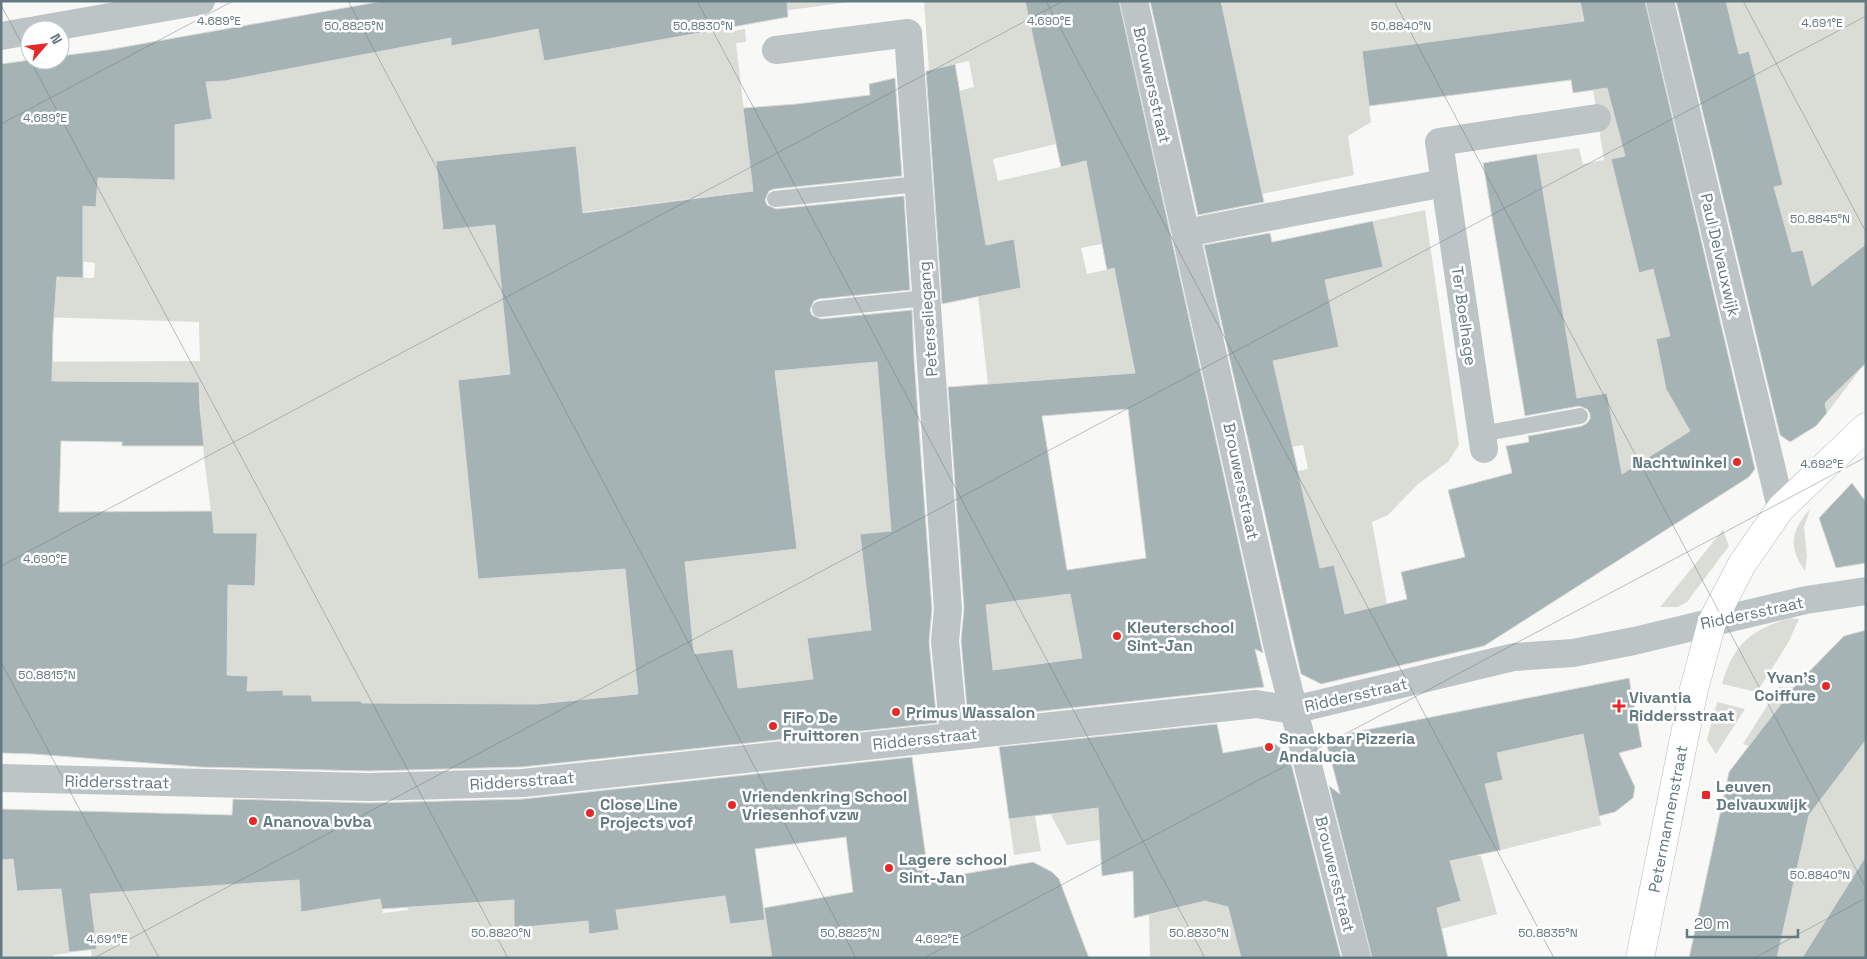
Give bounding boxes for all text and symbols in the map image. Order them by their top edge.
text: 4.689°E [197,13,241,29]
text: 4.690°E [1027,13,1071,29]
text: 4.691°E [1801,15,1843,31]
text: 50.8825°N [324,18,384,34]
text: 50.8830°N [673,18,733,34]
text: 50.8840°N [1371,18,1431,34]
north arrow [20,20,70,70]
street label: Brouwersstraat [1128,25,1176,145]
text: N [46,31,67,47]
text: 4.689°E [23,110,67,126]
street label: Paul Delvauxwijk [1696,191,1745,319]
text: 50.8845°N [1790,211,1850,227]
street label: Peterseliegang [913,261,943,377]
street label: Ter Boelhage [1447,265,1481,367]
street label: Brouwersstraat [1218,421,1264,541]
place label: Nachtwinkel [1632,452,1727,473]
marker: Nachtwinkel [1731,456,1743,468]
text: 4.692°E [1800,456,1844,472]
text: 4.690°E [23,551,67,567]
street label: Riddersstraat [1698,592,1806,634]
place label: Kleuterschool Sint-Jan [1127,617,1234,656]
marker: Kleuterschool Sint-Jan [1111,630,1123,642]
text: 50.8815°N [18,667,76,683]
place label: Yvan's Coiffure [1754,667,1816,706]
street label: Riddersstraat [1302,673,1410,717]
marker: Yvan's Coiffure [1820,680,1832,692]
place label: Vivantia Riddersstraat [1629,687,1734,726]
marker: Vivantia Riddersstraat [1613,700,1625,712]
place label: Primus Wassalon [906,702,1035,723]
marker: Primus Wassalon [890,706,902,718]
place label: FiFo De Fruittoren [783,707,859,746]
marker: FiFo De Fruittoren [767,720,779,732]
street label: Riddersstraat [872,723,978,755]
place label: Snackbar Pizzeria Andalucia [1279,728,1415,767]
marker: Snackbar Pizzeria Andalucia [1263,741,1275,753]
street label: Petermannenstraat [1643,744,1693,894]
street label: Riddersstraat [469,767,575,795]
street label: Riddersstraat [64,771,170,793]
place label: Leuven Delvauxwijk [1716,776,1807,815]
place label: Vriendenkring School Vriesenhof vzw [742,786,907,825]
marker: Leuven Delvauxwijk [1700,789,1712,801]
place label: Close Line Projects vof [600,794,693,833]
marker: Vriendenkring School Vriesenhof vzw [726,799,738,811]
marker: Close Line Projects vof [584,807,596,819]
place label: Ananova bvba [263,811,372,832]
street label: Brouwersstraat [1310,814,1360,934]
marker: Ananova bvba [247,815,259,827]
place label: Lagere school Sint-Jan [899,849,1007,888]
marker: Lagere school Sint-Jan [883,862,895,874]
text: 50.8840°N [1790,867,1850,883]
scale bar [1687,906,1798,938]
text: 20 m [1694,914,1729,933]
text: 50.8820°N [471,925,531,941]
text: 50.8825°N [820,925,880,941]
text: 50.8830°N [1169,925,1229,941]
text: 50.8835°N [1518,925,1578,941]
text: 4.691°E [86,931,128,947]
text: 4.692°E [915,931,959,947]

